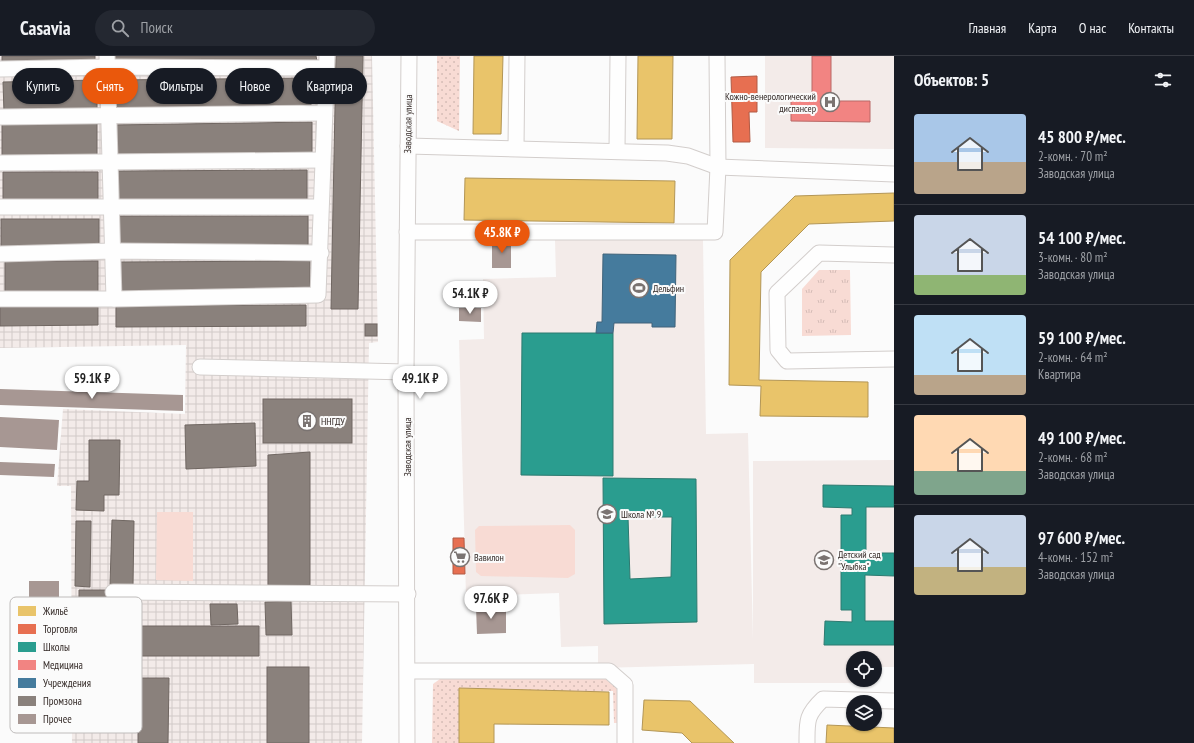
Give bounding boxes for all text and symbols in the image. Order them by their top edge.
search box [95,10,375,46]
text: Casavia [20,16,71,40]
icon: search [109,17,131,39]
text: Поиск [141,18,173,37]
text: Главная [968,19,1006,37]
text: Карта [1028,19,1057,37]
text: О нас [1079,19,1106,37]
text: Контакты [1128,19,1174,37]
chip: Купить [12,68,74,104]
chip: Снять [82,68,138,104]
chip: Фильтры [146,68,217,104]
chip: Новое [225,68,284,104]
chip: Квартира [292,68,367,104]
text: Объектов: 5 [914,69,989,91]
icon: filters [1152,69,1174,91]
place label: Кожно-венерологический диспансер [725,90,816,115]
hospital icon: Кожно-венерологический диспансер [819,91,841,113]
street label: Заводская улица [401,94,415,154]
text: 45 800 ₽/мес. [1038,126,1126,148]
icon: home [946,130,994,178]
text: 2-комн. · 70 m² [1038,148,1108,165]
text: Заводская улица [1038,165,1115,182]
pin: 45.8K ₽ [465,220,539,254]
text: 45.8K ₽ [484,224,520,241]
text: 54 100 ₽/мес. [1038,227,1126,249]
icon: home [946,231,994,279]
text: 3-комн. · 80 m² [1038,249,1108,266]
text: Заводская улица [1038,266,1115,283]
sports icon: Дельфин [628,277,650,299]
pin: 54.1K ₽ [433,281,507,315]
place label: Дельфин [653,282,684,295]
text: 54.1K ₽ [452,285,488,302]
text: 59 100 ₽/мес. [1038,327,1126,349]
icon: home [946,331,994,379]
text: 2-комн. · 64 m² [1038,349,1108,366]
pin: 59.1K ₽ [55,366,129,400]
pin: 49.1K ₽ [383,366,457,400]
text: Квартира [1038,366,1081,383]
text: 59.1K ₽ [74,370,110,387]
text: 49.1K ₽ [402,370,438,387]
building icon: ННГДУ [296,410,318,432]
place label: ННГДУ [321,415,345,428]
street label: Заводская улица [401,418,414,476]
text: 49 100 ₽/мес. [1038,427,1126,449]
icon: home [946,431,994,479]
text: 2-комн. · 68 m² [1038,449,1108,466]
text: Заводская улица [1038,466,1115,483]
school or university icon: Школа № 9 [596,503,618,525]
place label: Школа № 9 [621,508,661,521]
text: 97 600 ₽/мес. [1038,527,1125,549]
icon: home [946,531,994,579]
supermarket icon: Вавилон [449,546,471,568]
place label: Детский сад "Улыбка" [838,548,881,573]
school or university icon: Детский сад "Улыбка" [813,549,835,571]
text: 4-комн. · 152 m² [1038,549,1113,566]
place label: Вавилон [474,551,504,564]
text: Заводская улица [1038,566,1115,583]
pin: 97.6K ₽ [454,586,528,620]
text: 97.6K ₽ [473,590,509,607]
legend [10,597,142,733]
text: Жильё [42,604,69,618]
text: Торговля [43,622,77,636]
text: Школы [43,640,70,654]
map controls [846,651,882,731]
button: locate [846,651,882,687]
text: Медицина [43,658,83,672]
text: Учреждения [43,676,91,690]
text: Промзона [43,694,82,708]
button: layers [846,695,882,731]
text: Прочее [43,712,72,726]

